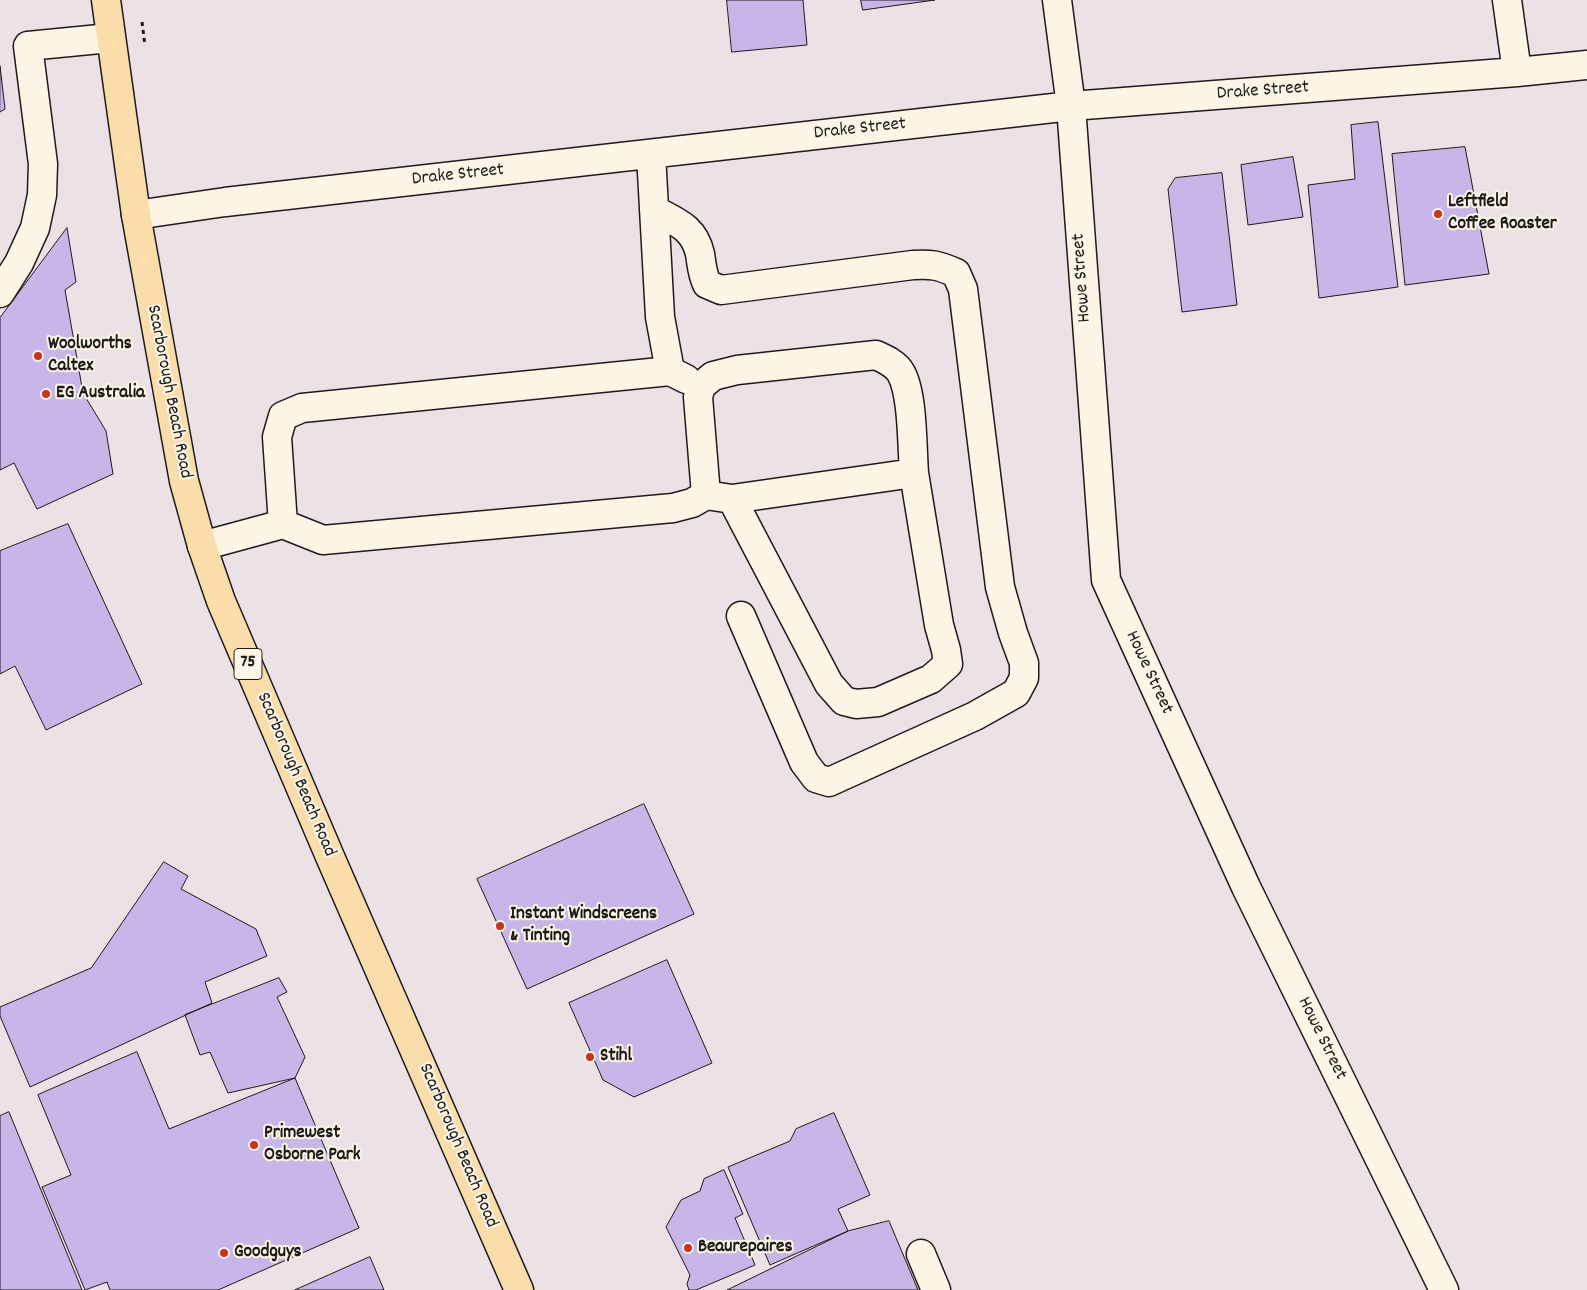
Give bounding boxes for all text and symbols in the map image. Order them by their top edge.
street label: Drake Street [1216,77,1310,107]
street label: Drake Street [813,114,907,146]
street label: Drake Street [411,160,505,192]
place label: Leftfield Coffee Roaster [1448,192,1557,236]
marker: Leftfield Coffee Roaster [1432,208,1444,220]
street label: Howe Street [1069,233,1097,323]
street label: Scarborough Beach Road [140,303,196,481]
place label: Woolworths Caltex [48,334,132,378]
marker: Woolworths Caltex [32,350,44,362]
place label: EG Australia [56,383,145,405]
marker: EG Australia [40,388,52,400]
street label: Howe Street [1119,628,1177,718]
road number: 75 [234,649,262,680]
street label: Scarborough Beach Road [250,689,340,861]
place label: Instant Windscreens & Tinting [510,904,657,948]
marker: Instant Windscreens & Tinting [494,920,506,932]
street label: Howe Street [1291,994,1351,1084]
place label: Stihl [600,1046,632,1068]
marker: Stihl [584,1051,596,1063]
street label: Scarborough Beach Road [412,1060,502,1232]
place label: Primewest Osborne Park [264,1123,361,1167]
marker: Primewest Osborne Park [248,1139,260,1151]
place label: Beaurepaires [698,1237,792,1259]
place label: Goodguys [234,1242,302,1264]
marker: Beaurepaires [682,1242,694,1254]
marker: Goodguys [218,1247,230,1259]

